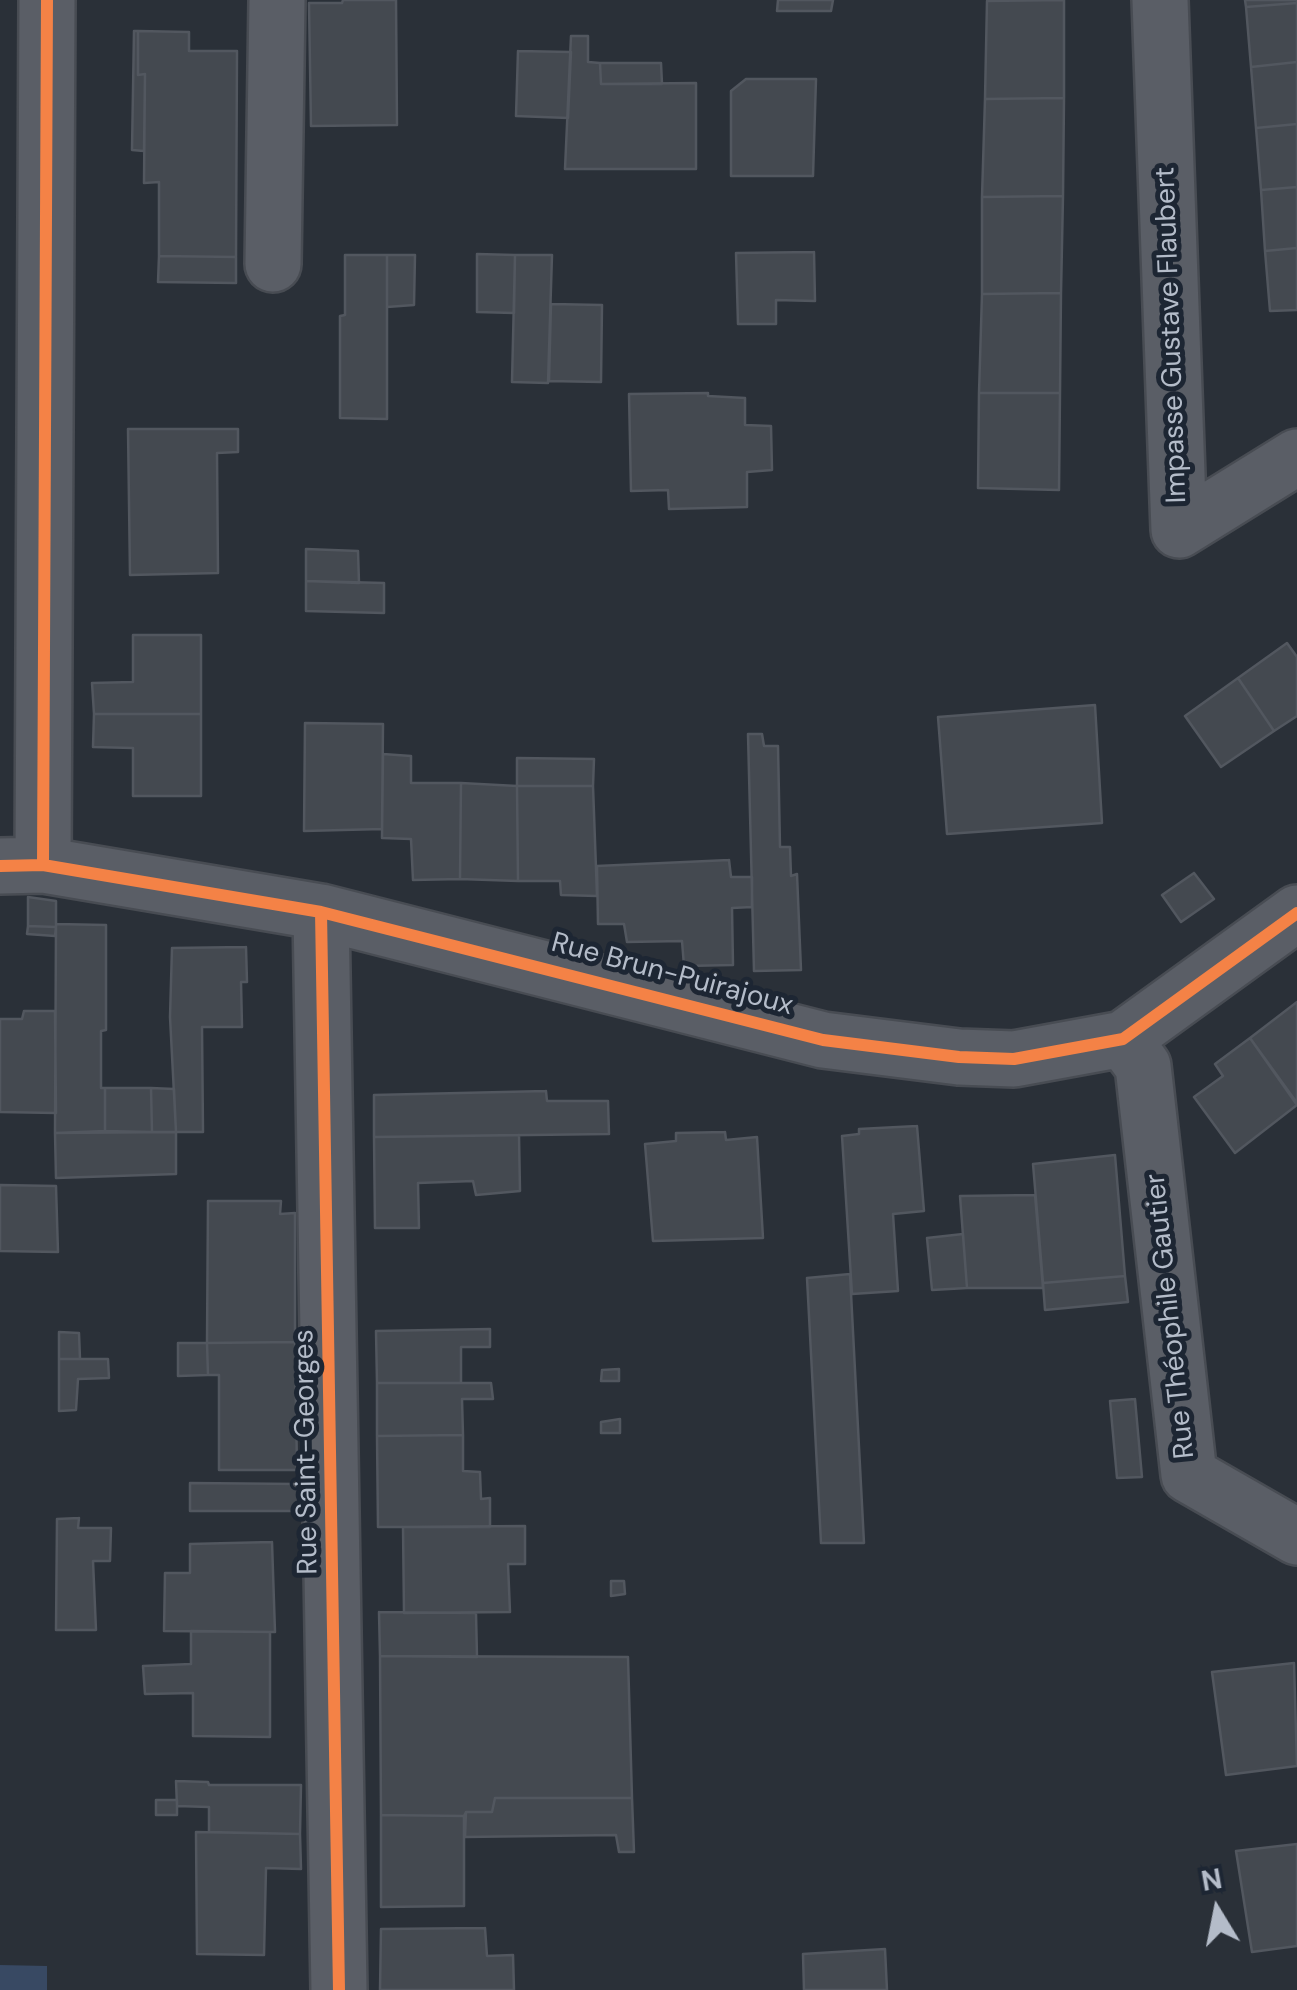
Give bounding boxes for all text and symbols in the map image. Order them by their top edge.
street label: Impasse Gustave Flaubert [1149,166,1195,504]
street label: Rue Brun-Puirajoux [548,927,796,1023]
street label: Rue Théophile Gautier [1139,1172,1203,1460]
street label: Rue Saint-Georges [288,1329,326,1575]
north arrow [1167,1860,1267,1960]
text: N [1198,1860,1225,1900]

